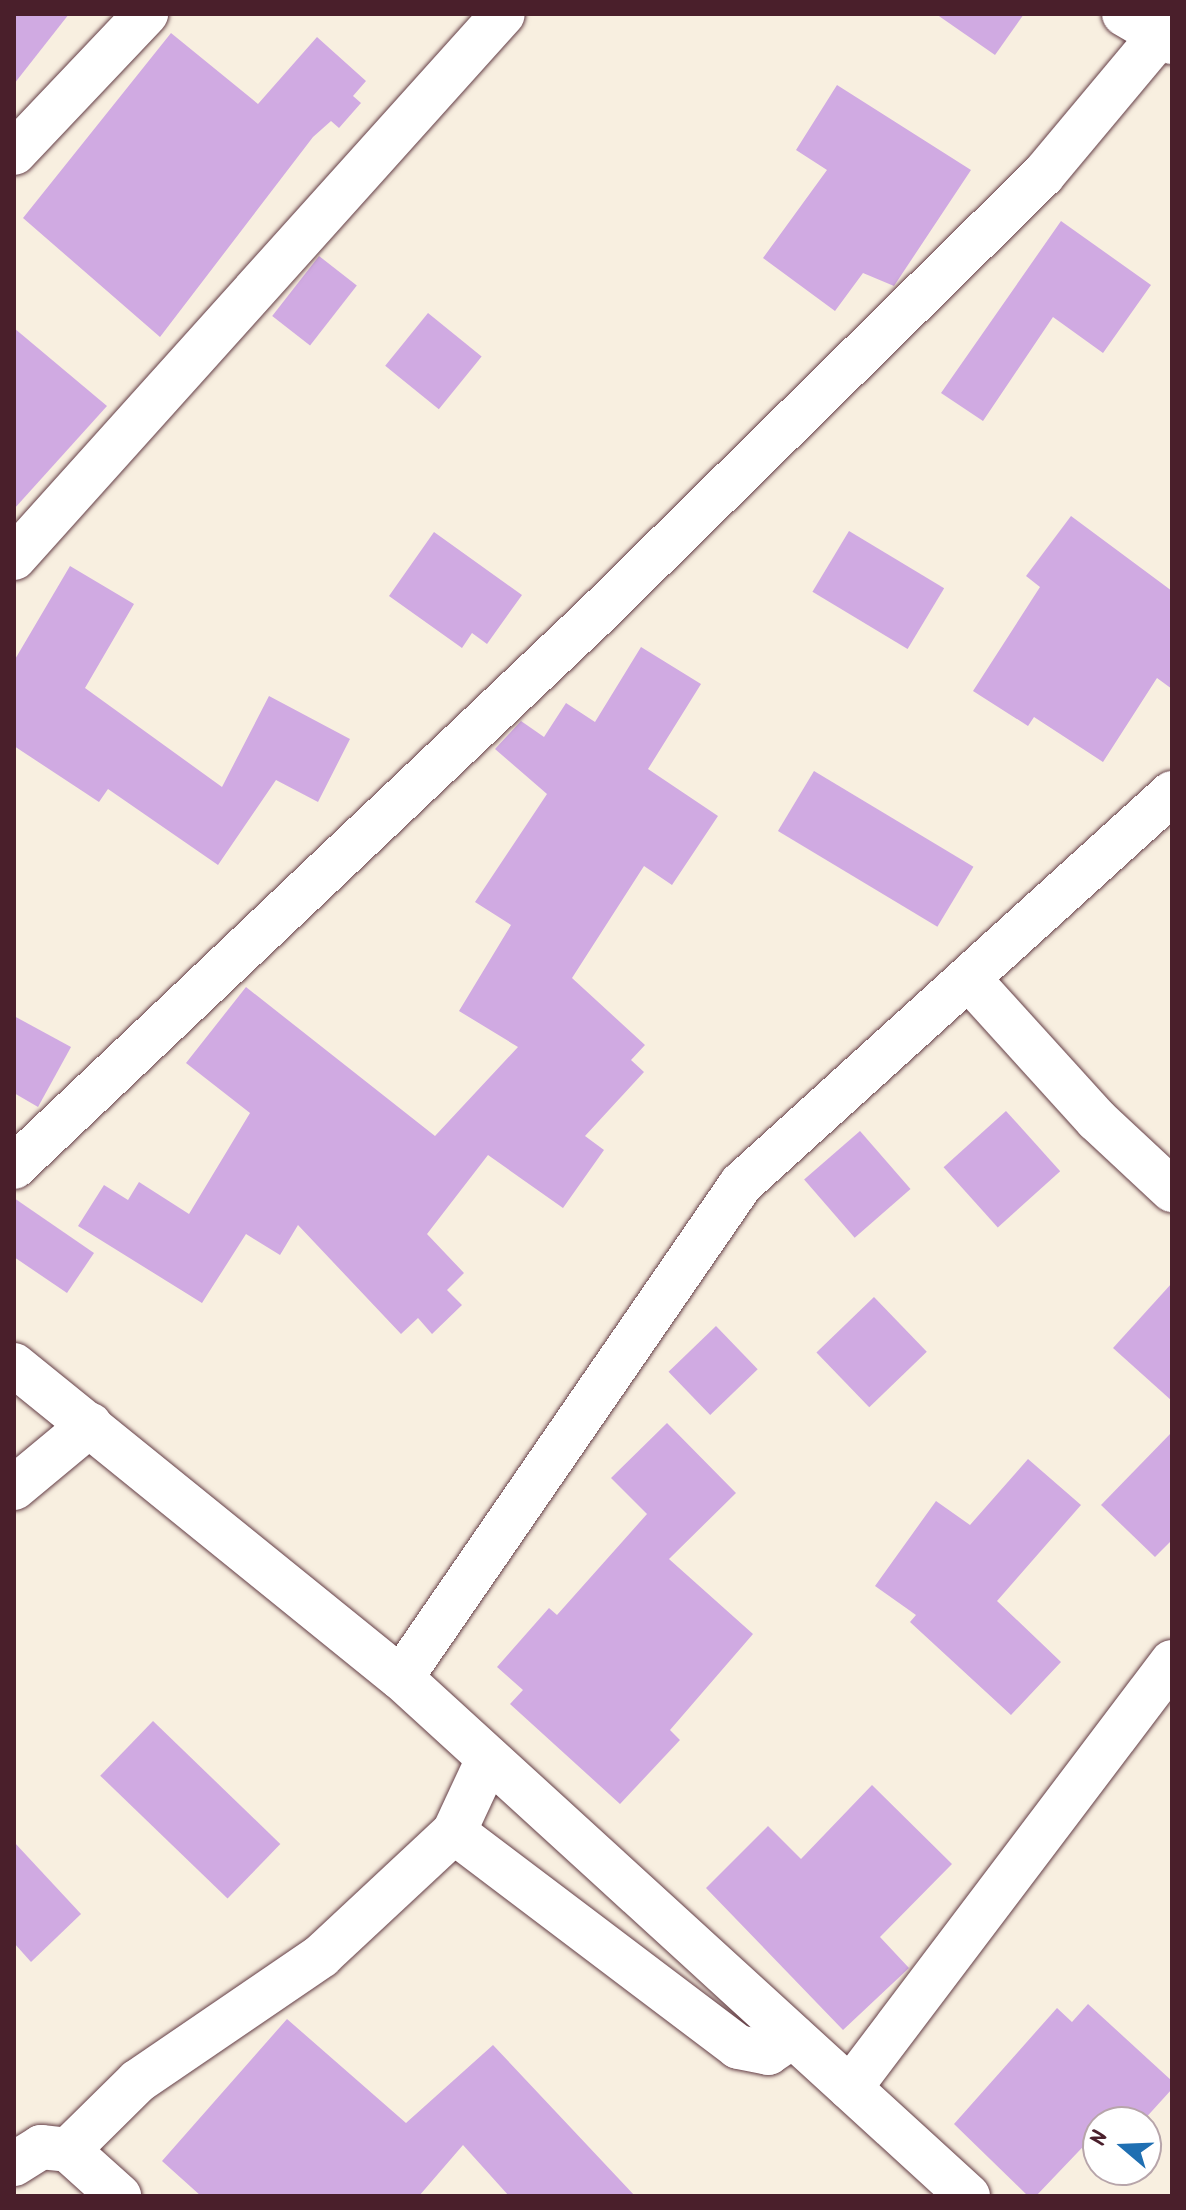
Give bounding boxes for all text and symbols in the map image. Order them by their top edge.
north arrow [1082,2106,1162,2186]
text: N [1082,2126,1120,2151]

